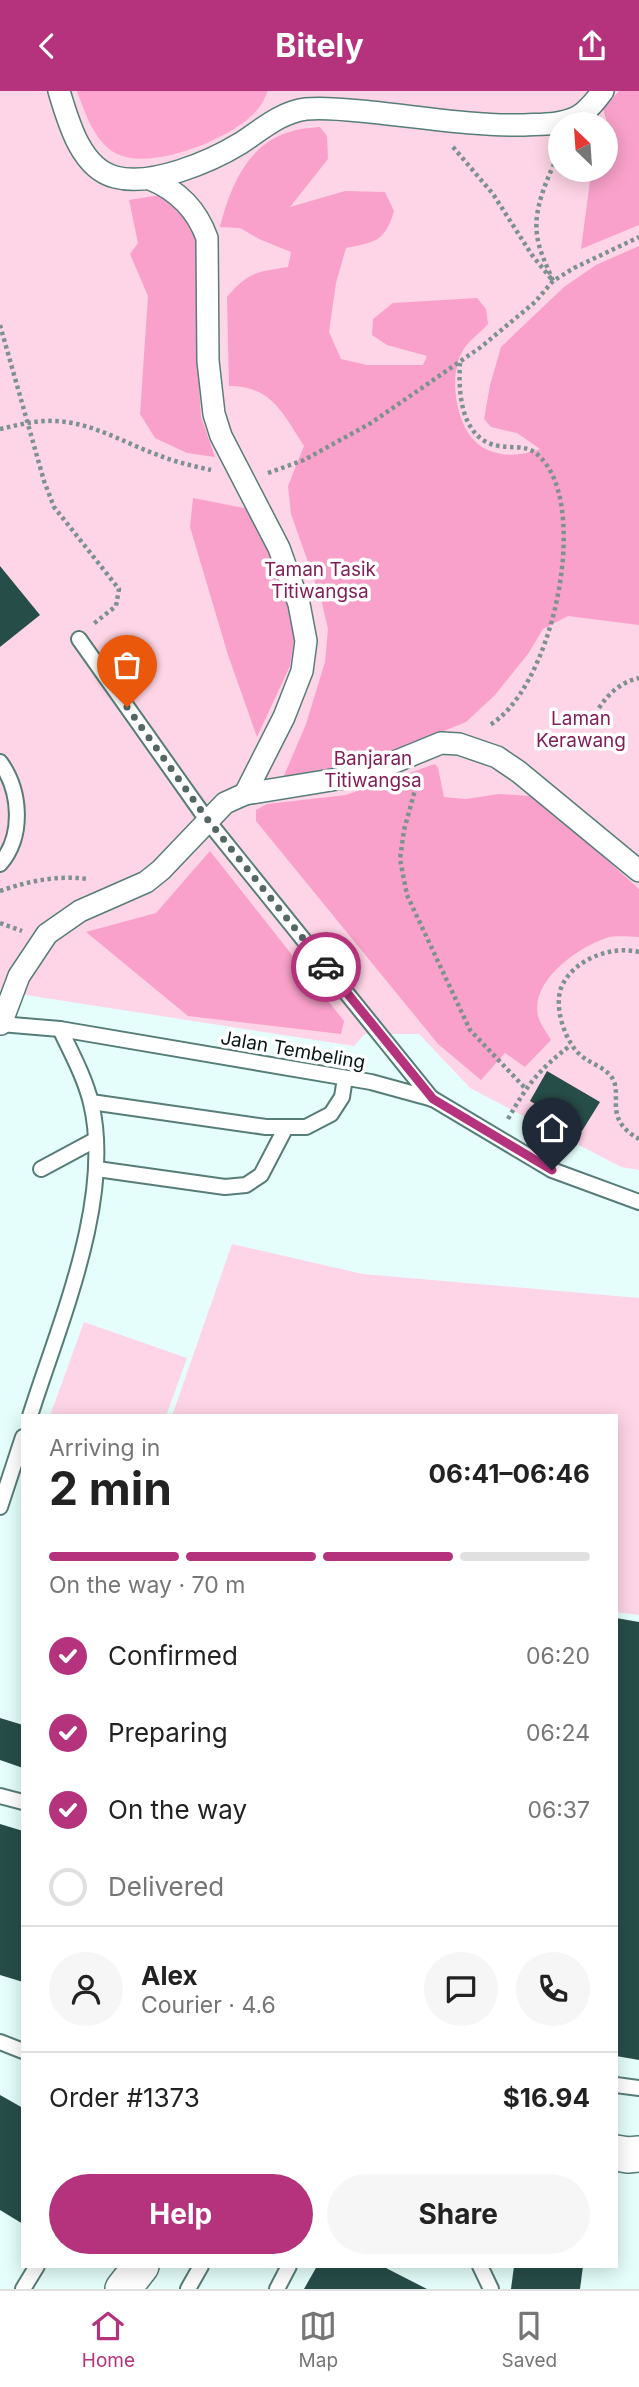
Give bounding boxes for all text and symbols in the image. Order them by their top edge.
text: Bitely [275,26,364,65]
icon: back [28,27,66,65]
icon: share [573,27,611,65]
north arrow [548,112,618,182]
map controls [548,112,618,182]
park label: Taman Tasik Titiwangsa [264,558,377,603]
pin [97,635,157,707]
icon: bag [108,646,146,684]
park label: Laman Kerawang [536,707,626,752]
park label: Banjaran Titiwangsa [324,747,422,792]
courier [291,932,361,1002]
icon: car [307,948,345,986]
street label: Jalan Tembeling [219,1026,367,1074]
pin [522,1098,582,1170]
icon: home [533,1109,571,1147]
text: Arriving in [49,1434,160,1462]
text: 06:41–06:46 [429,1458,590,1489]
text: 2 min [49,1460,172,1516]
text: On the way · 70 m [49,1571,245,1599]
icon: check [49,1637,87,1675]
text: Confirmed [108,1640,238,1671]
text: 06:20 [526,1642,590,1670]
icon: check [49,1714,87,1752]
text: Preparing [108,1717,228,1748]
text: 06:24 [526,1719,590,1747]
icon: check [49,1791,87,1829]
text: On the way [108,1794,247,1825]
text: 06:37 [527,1796,590,1824]
text: Delivered [108,1871,224,1902]
button: person [49,1952,123,2026]
button: chat [424,1952,498,2026]
button: phone [516,1952,590,2026]
text: Alex [141,1960,198,1991]
text: Courier · 4.6 [141,1991,276,2019]
text: Order #1373 [49,2082,200,2113]
text: $16.94 [503,2082,590,2113]
button: Help [49,2174,313,2254]
button: Share [327,2174,590,2254]
tab: Home [82,2307,135,2372]
tab: Map [299,2307,338,2372]
tab: Saved [502,2307,557,2372]

